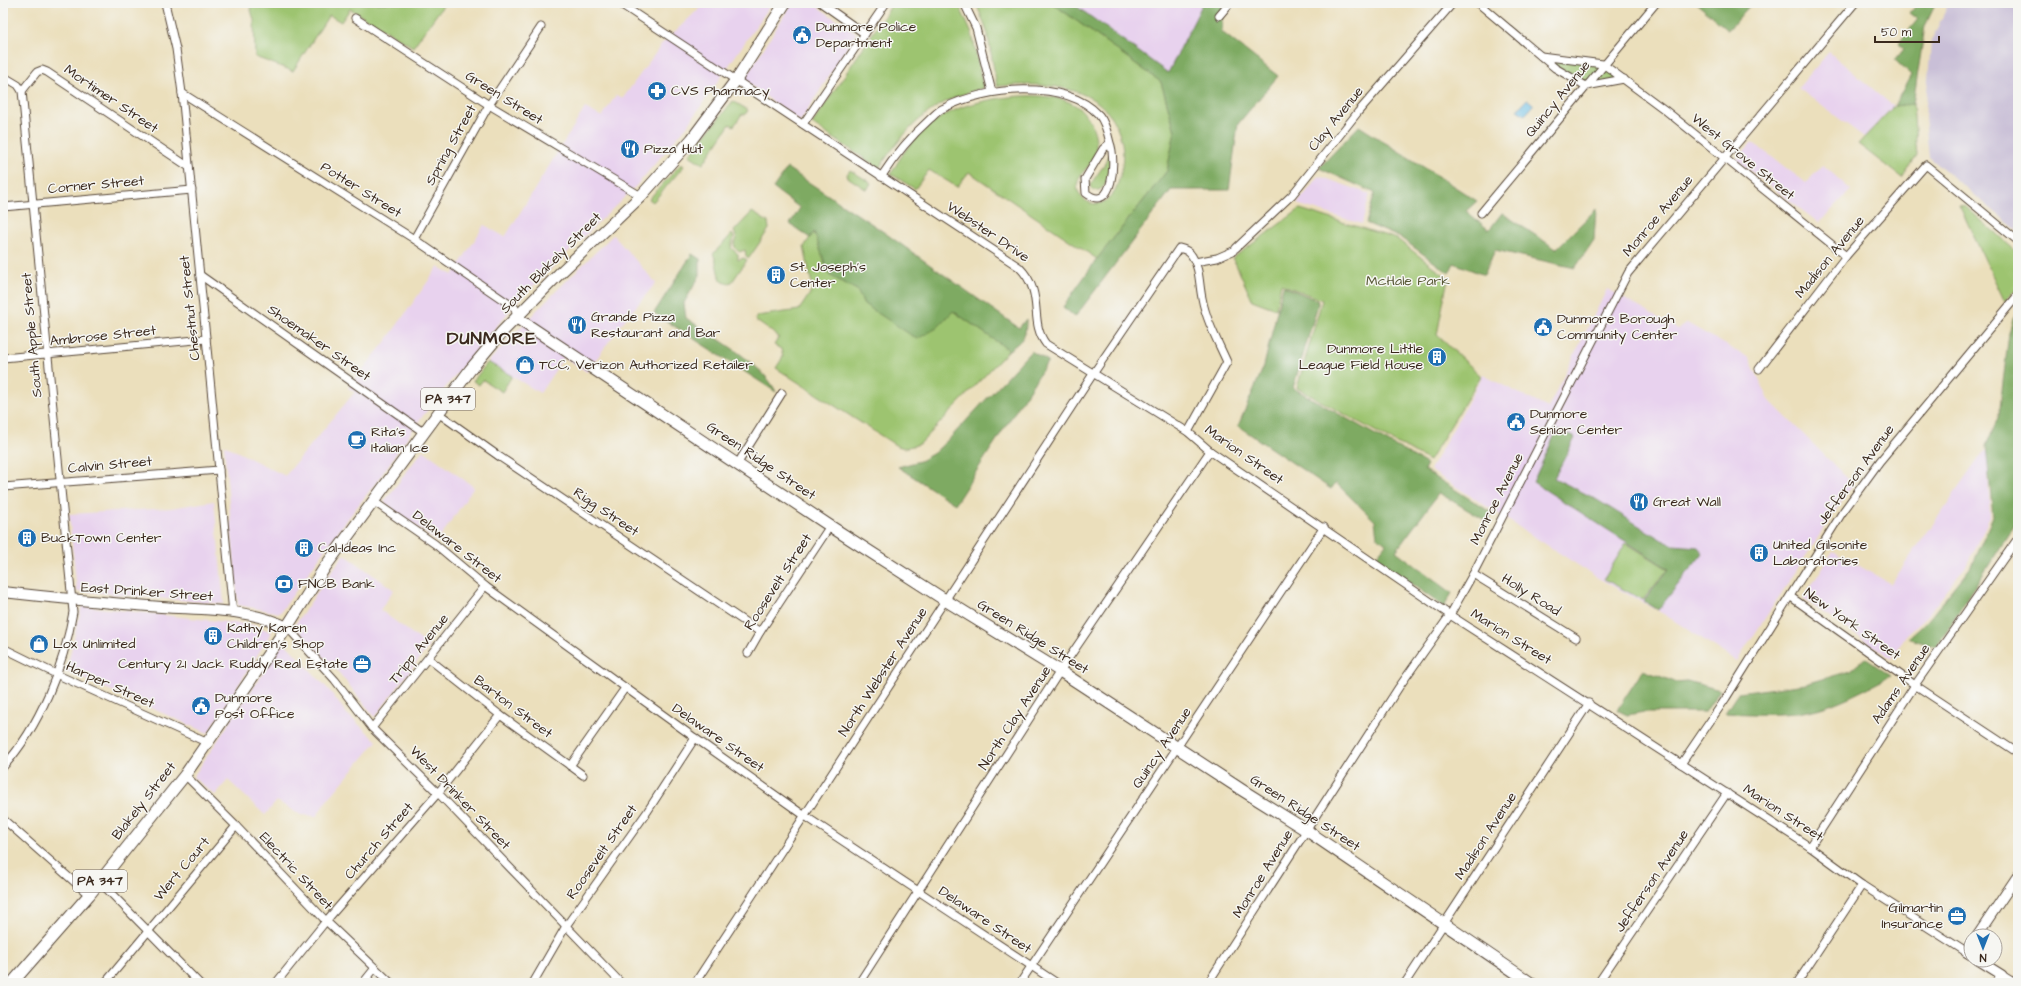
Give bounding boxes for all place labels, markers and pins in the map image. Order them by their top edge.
place label: Dunmore Police Department [816,17,917,53]
public building icon: Dunmore Police Department [791,24,813,46]
pharmacy icon: CVS Pharmacy [646,80,668,102]
place label: CVS Pharmacy [671,81,770,101]
restaurant icon: Pizza Hut [619,138,641,160]
place label: Pizza Hut [644,139,703,159]
place label: St. Joseph's Center [790,257,866,293]
building icon: St. Joseph's Center [765,264,787,286]
place label: Grande Pizza Restaurant and Bar [591,307,721,343]
place label: Dunmore Borough Community Center [1557,309,1677,345]
restaurant icon: Grande Pizza Restaurant and Bar [566,314,588,336]
public building icon: Dunmore Borough Community Center [1532,316,1554,338]
place label: Dunmore Little League Field House [1299,339,1423,375]
building icon: Dunmore Little League Field House [1426,346,1448,368]
shop icon: TCC, Verizon Authorized Retailer [514,354,536,376]
place label: TCC, Verizon Authorized Retailer [539,355,753,375]
place label: Dunmore Senior Center [1530,404,1623,440]
public building icon: Dunmore Senior Center [1505,411,1527,433]
place label: Rita's Italian Ice [371,422,429,458]
cafe icon: Rita's Italian Ice [346,429,368,451]
restaurant icon: Great Wall [1628,491,1650,513]
place label: Great Wall [1653,492,1721,512]
building icon: BuckTown Center [16,527,38,549]
place label: BuckTown Center [41,528,162,548]
place label: United Gilsonite Laboratories [1773,535,1868,571]
building icon: Cal-Ideas Inc [293,537,315,559]
place label: Cal-Ideas Inc [318,538,396,558]
building icon: United Gilsonite Laboratories [1748,542,1770,564]
bank icon: FNCB Bank [273,573,295,595]
place label: FNCB Bank [298,574,375,594]
place label: Kathy Karen Children's Shop [227,618,324,654]
building icon: Kathy Karen Children's Shop [202,625,224,647]
shop icon: Lox Unlimited [28,633,50,655]
place label: Lox Unlimited [53,634,135,654]
office icon: Century 21 Jack Ruddy Real Estate [351,653,373,675]
place label: Century 21 Jack Ruddy Real Estate [118,654,348,674]
place label: Dunmore Post Office [215,688,295,724]
public building icon: Dunmore Post Office [190,695,212,717]
place label: Gilmartin Insurance [1881,898,1943,934]
office icon: Gilmartin Insurance [1946,905,1968,927]

